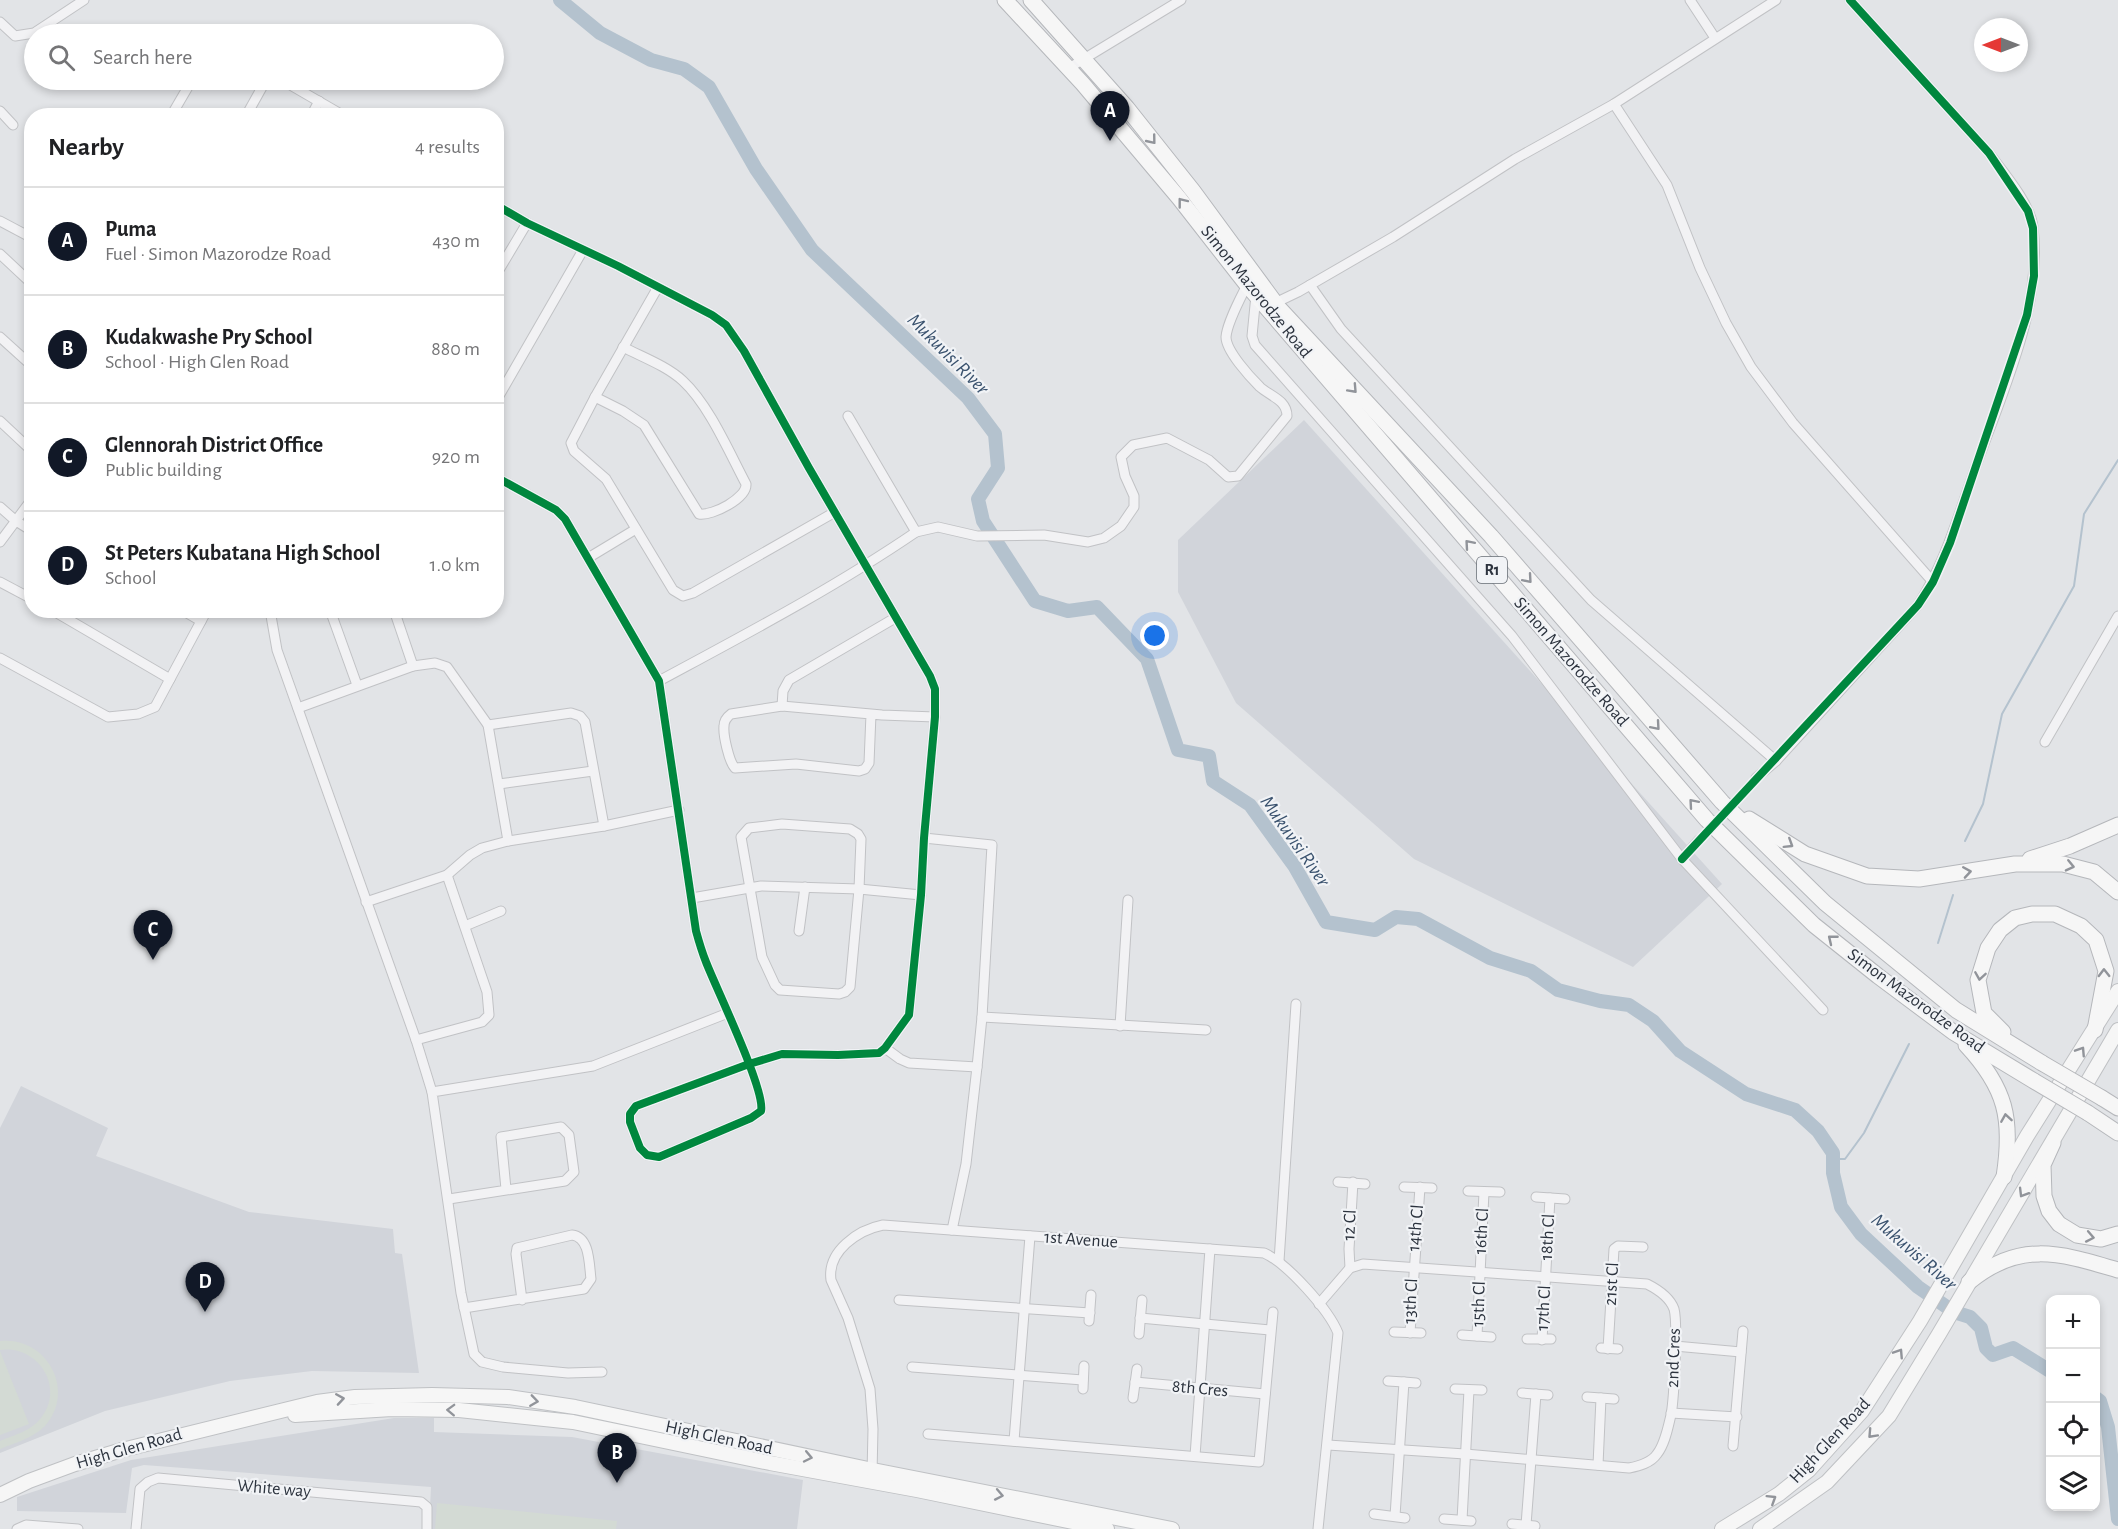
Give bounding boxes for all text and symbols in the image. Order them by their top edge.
north arrow [1974,18,2028,72]
search box [24,24,504,90]
icon: search [45,41,78,74]
text: Search here [93,46,192,68]
pin: A [1090,92,1130,141]
one-way arrow [1144,133,1155,144]
text: Nearby [48,134,124,160]
text: 4 results [415,137,480,157]
one-way arrow [1178,197,1189,208]
text: Puma [105,218,157,240]
street label: Simon Mazorodze Road [1197,222,1315,362]
text: A [62,231,74,251]
text: 430 m [432,231,480,251]
text: Fuel · Simon Mazorodze Road [105,244,331,264]
water label: Mukuvisi River [904,310,993,399]
text: Kudakwashe Pry School [105,326,313,348]
text: B [62,339,73,359]
text: 880 m [431,339,480,359]
text: School · High Glen Road [105,352,289,372]
one-way arrow [1346,383,1357,393]
text: Glennorah District Office [105,434,323,456]
text: C [62,447,73,467]
text: 920 m [432,447,480,467]
text: Public building [105,460,222,480]
one-way arrow [1465,540,1476,551]
text: St Peters Kubatana High School [105,542,381,564]
text: D [61,555,74,575]
text: 1.0 km [430,555,480,575]
road number: R1 [1477,557,1507,583]
text: School [105,568,157,588]
one-way arrow [1521,572,1532,583]
street label: Simon Mazorodze Road [1510,594,1632,730]
your location [1140,621,1169,650]
one-way arrow [1649,719,1660,730]
water label: Mukuvisi River [1256,792,1334,890]
one-way arrow [1689,799,1700,810]
one-way arrow [1783,837,1794,848]
one-way arrow [2065,859,2075,872]
one-way arrow [1963,866,1972,878]
pin: C [134,910,172,960]
one-way arrow [1827,936,1838,947]
street label: Simon Mazorodze Road [1844,945,1988,1057]
one-way arrow [2098,968,2110,977]
one-way arrow [1975,971,1987,981]
one-way arrow [2074,1047,2086,1057]
one-way arrow [2000,1114,2013,1124]
one-way arrow [2018,1187,2030,1197]
street label: 14th Cl [1405,1204,1427,1252]
street label: 16th Cl [1472,1207,1492,1255]
street label: 12 Cl [1340,1209,1360,1241]
water label: Mukuvisi River [1868,1210,1961,1295]
street label: 18th Cl [1538,1213,1558,1261]
street label: 1st Avenue [1043,1228,1119,1252]
one-way arrow [2085,1230,2095,1243]
pin: D [186,1262,224,1312]
street label: 21st Cl [1602,1262,1622,1306]
street label: 13th Cl [1401,1278,1421,1324]
street label: 15th Cl [1469,1281,1489,1327]
street label: 17th Cl [1534,1285,1554,1331]
map controls [2046,1295,2100,1511]
button: + [2046,1295,2100,1349]
street label: 2nd Cres [1664,1328,1684,1388]
one-way arrow [1892,1349,1904,1359]
button: − [2046,1349,2100,1403]
street label: 8th Cres [1171,1378,1229,1400]
one-way arrow [335,1393,344,1405]
one-way arrow [530,1395,539,1407]
street label: High Glen Road [1786,1395,1874,1487]
one-way arrow [447,1403,456,1416]
button: locate [2046,1403,2100,1457]
street label: High Glen Road [664,1418,774,1458]
street label: High Glen Road [74,1425,184,1473]
one-way arrow [1868,1428,1879,1438]
pin: B [598,1434,636,1483]
one-way arrow [802,1449,812,1462]
button: layers [2046,1457,2100,1511]
street label: White way [236,1477,312,1501]
one-way arrow [994,1488,1004,1500]
one-way arrow [1766,1494,1776,1506]

